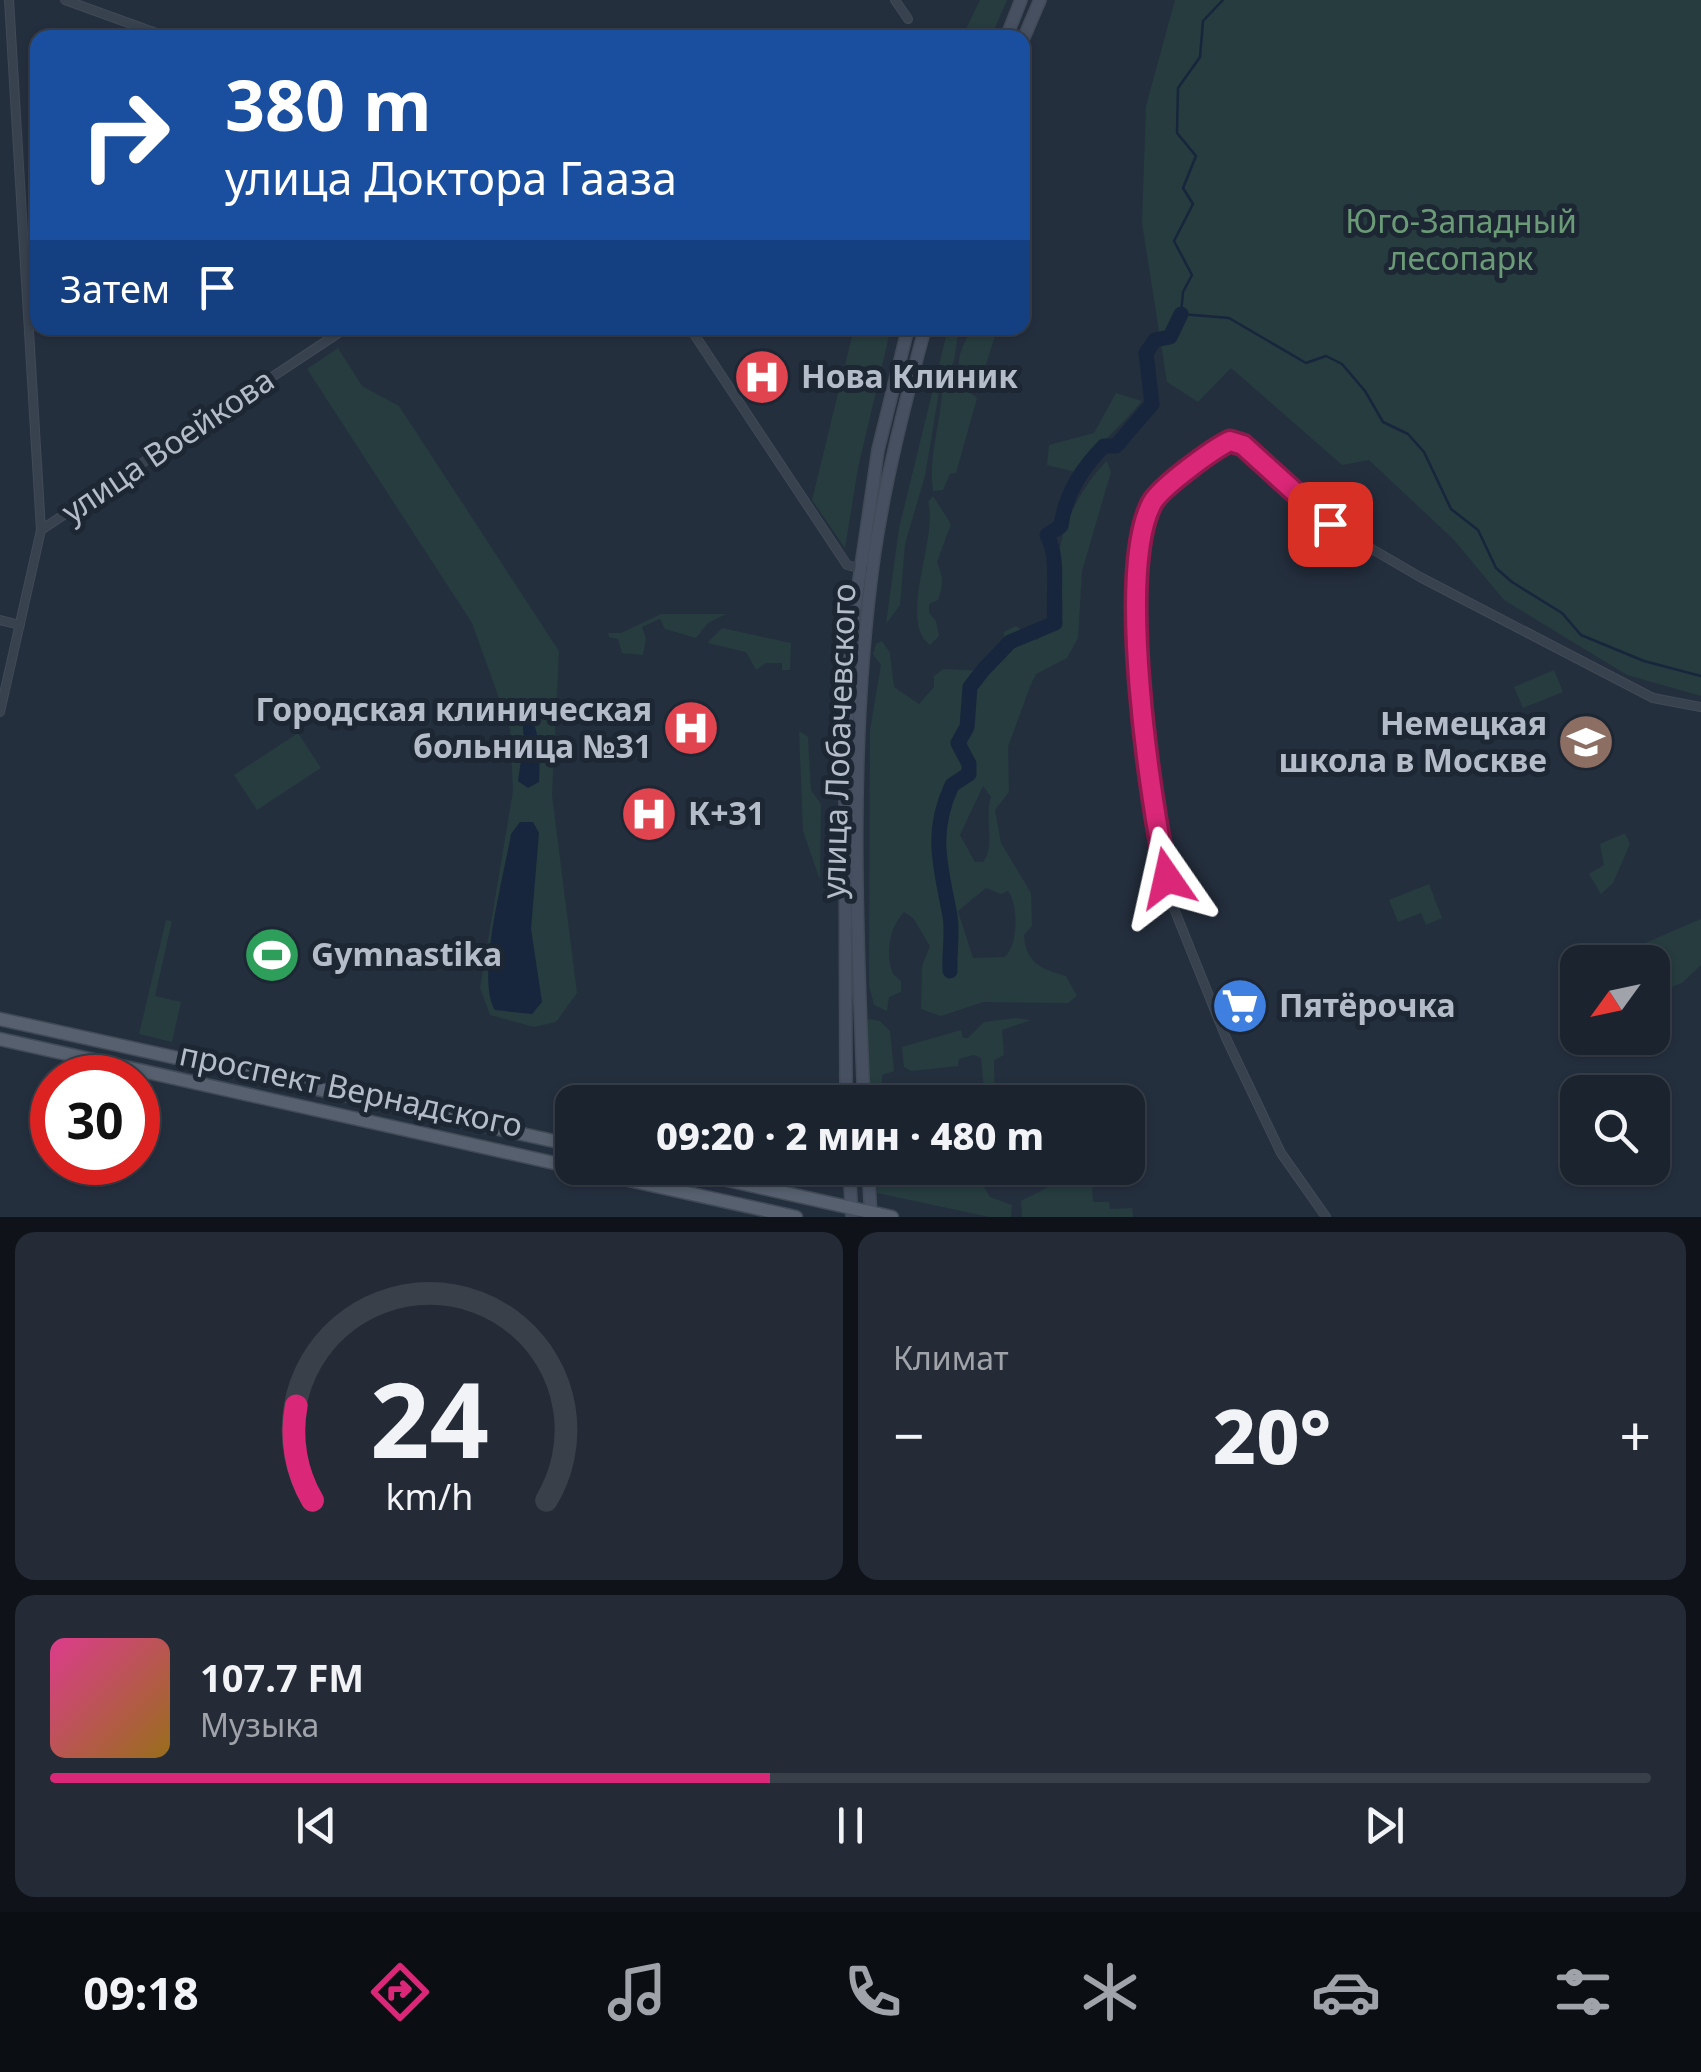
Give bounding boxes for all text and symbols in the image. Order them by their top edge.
text: 380 m [225,56,432,152]
icon: right [60,70,190,200]
text: улица Доктора Гааза [225,147,677,208]
park label: Юго-Западный лесопарк [1345,199,1577,279]
icon: arrive [190,260,245,315]
text: Затем [60,262,170,314]
hospital icon: Нова Клиник [732,347,792,407]
place label: Нова Клиник [801,354,1018,397]
street label: улица Воейкова [53,358,282,532]
pin [1288,482,1373,567]
icon: arrive [1303,497,1358,552]
street label: улица Лобачевского [811,582,864,899]
place label: Городская клиническая больница №31 [255,687,652,767]
hospital icon: Городская клиническая больница №31 [661,698,721,758]
place label: Немецкая школа в Москве [1279,701,1547,781]
school or university icon: Немецкая школа в Москве [1556,712,1616,772]
hospital icon: К+31 [619,784,679,844]
place label: К+31 [688,791,765,834]
position arrow [1115,826,1219,930]
sports icon: Gymnastika [242,925,302,985]
place label: Gymnastika [311,932,502,975]
north arrow [1560,945,1670,1055]
map controls [1560,945,1670,1185]
supermarket icon: Пятёрочка [1210,976,1270,1036]
place label: Пятёрочка [1279,983,1456,1026]
street label: проспект Вернадского [176,1031,527,1146]
speed limit sign: 30 [30,1055,160,1185]
button: search [1560,1075,1670,1185]
text: 09:20 · 2 мин · 480 m [656,1109,1044,1161]
text: Климат [893,1336,1009,1379]
text: 24 [370,1347,488,1488]
text: 20° [1213,1384,1331,1486]
text: − [893,1397,924,1472]
text: + [1620,1397,1651,1472]
text: km/h [385,1472,473,1520]
text: 107.7 FM [200,1651,364,1703]
text: Музыка [200,1703,319,1746]
icon: previous [289,1798,344,1853]
icon: pause [823,1798,878,1853]
icon: next [1357,1798,1412,1853]
icon: directions [365,1957,435,2027]
icon: music [602,1957,672,2027]
icon: phone [838,1957,908,2027]
icon: climate [1075,1957,1145,2027]
icon: car [1311,1957,1381,2027]
icon: filters [1548,1957,1618,2027]
text: 09:18 [83,1962,199,2023]

